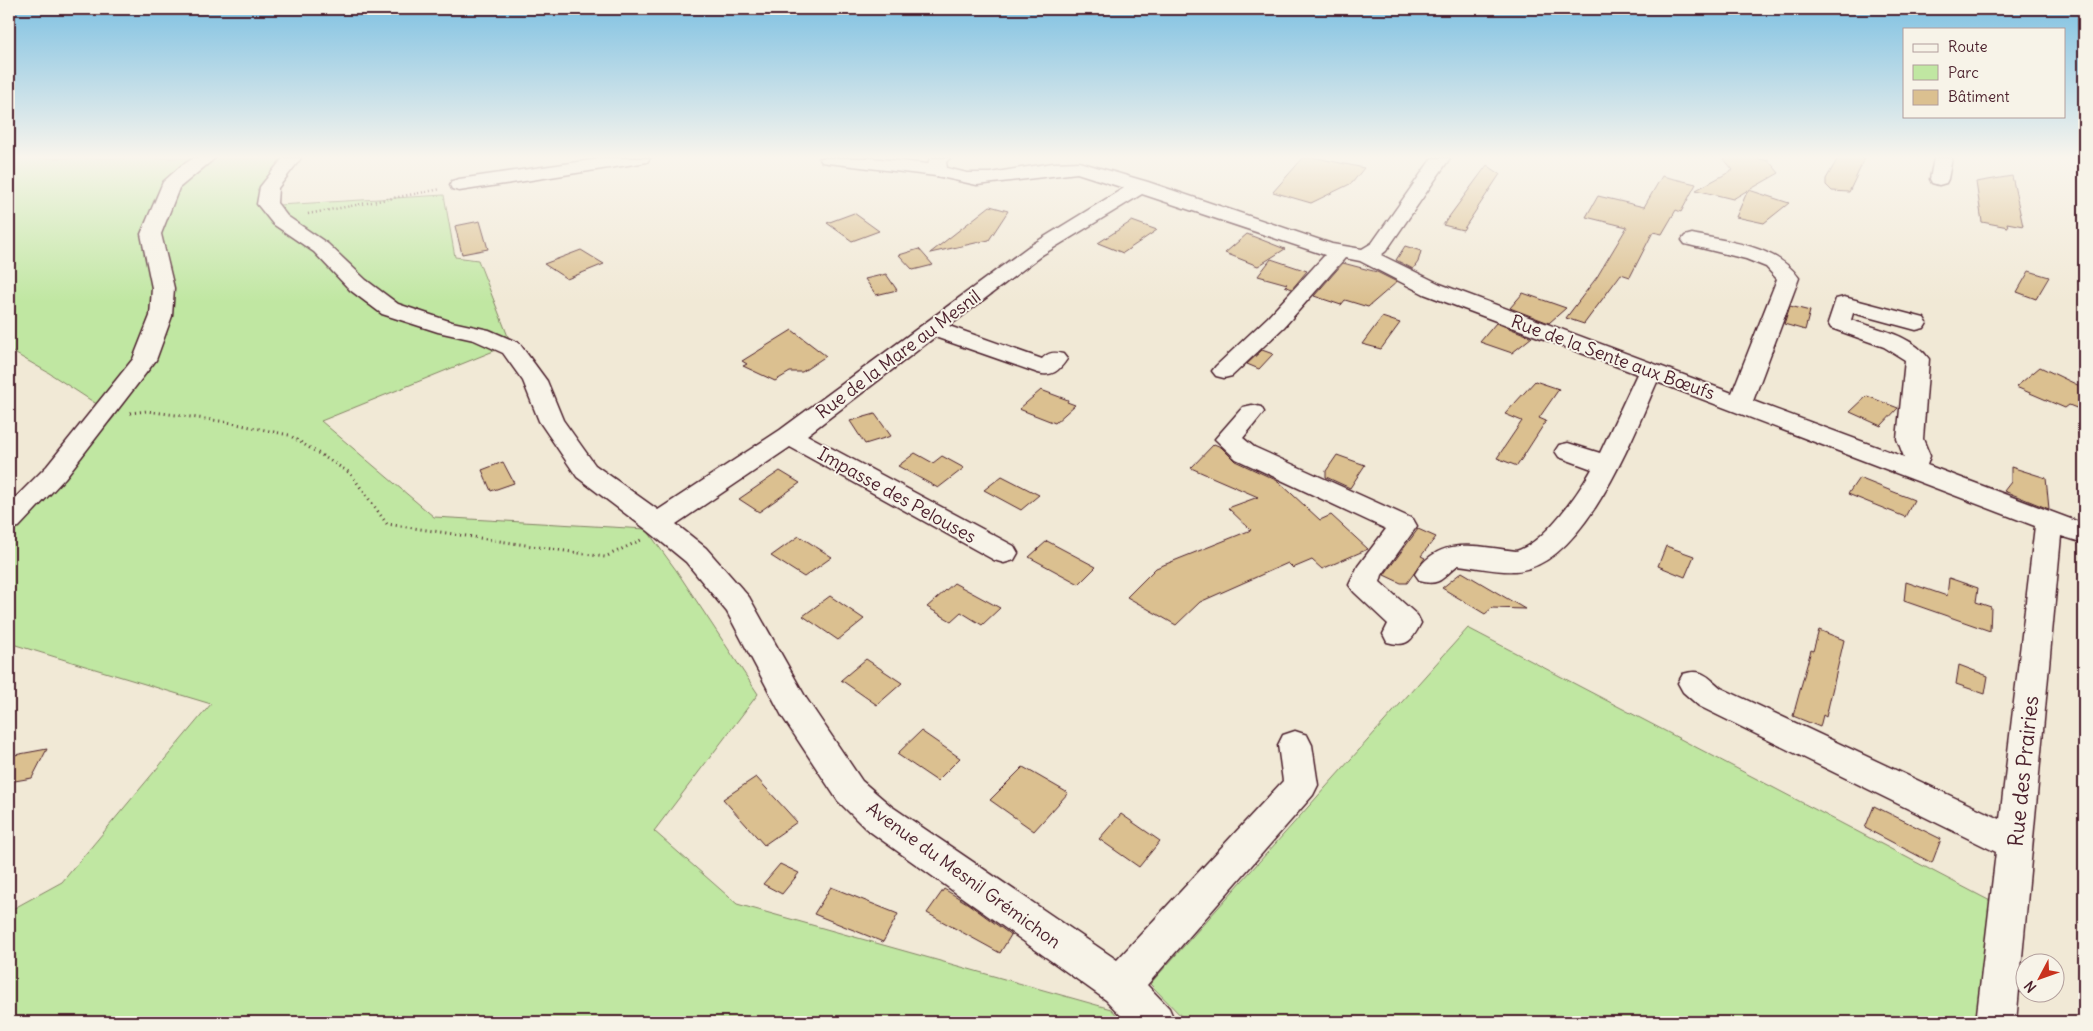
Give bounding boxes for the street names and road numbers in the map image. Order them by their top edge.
street label: Rue de la Mare au Mesnil [811,285,985,423]
street label: Rue de la Sente aux Bœufs [1508,309,1718,405]
street label: Impasse des Pelouses [814,442,980,548]
street label: Rue des Prairies [2002,694,2044,848]
street label: Avenue du Mesnil Grémichon [862,797,1066,953]

